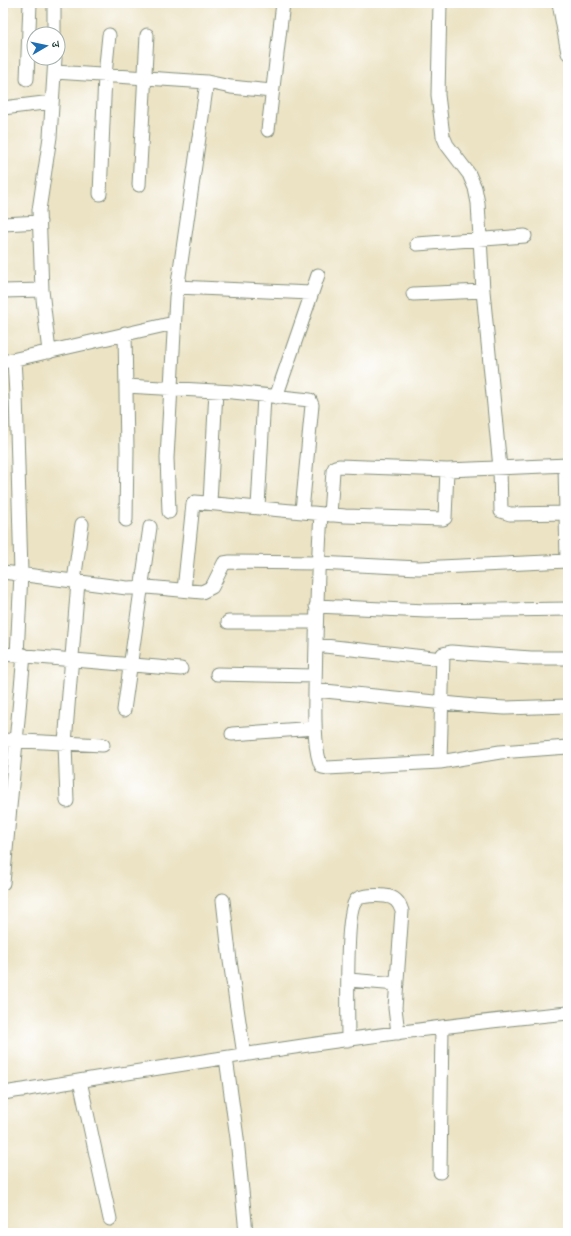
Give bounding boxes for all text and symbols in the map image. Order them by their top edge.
north arrow [26,26,66,66]
text: उ [47,40,63,50]

